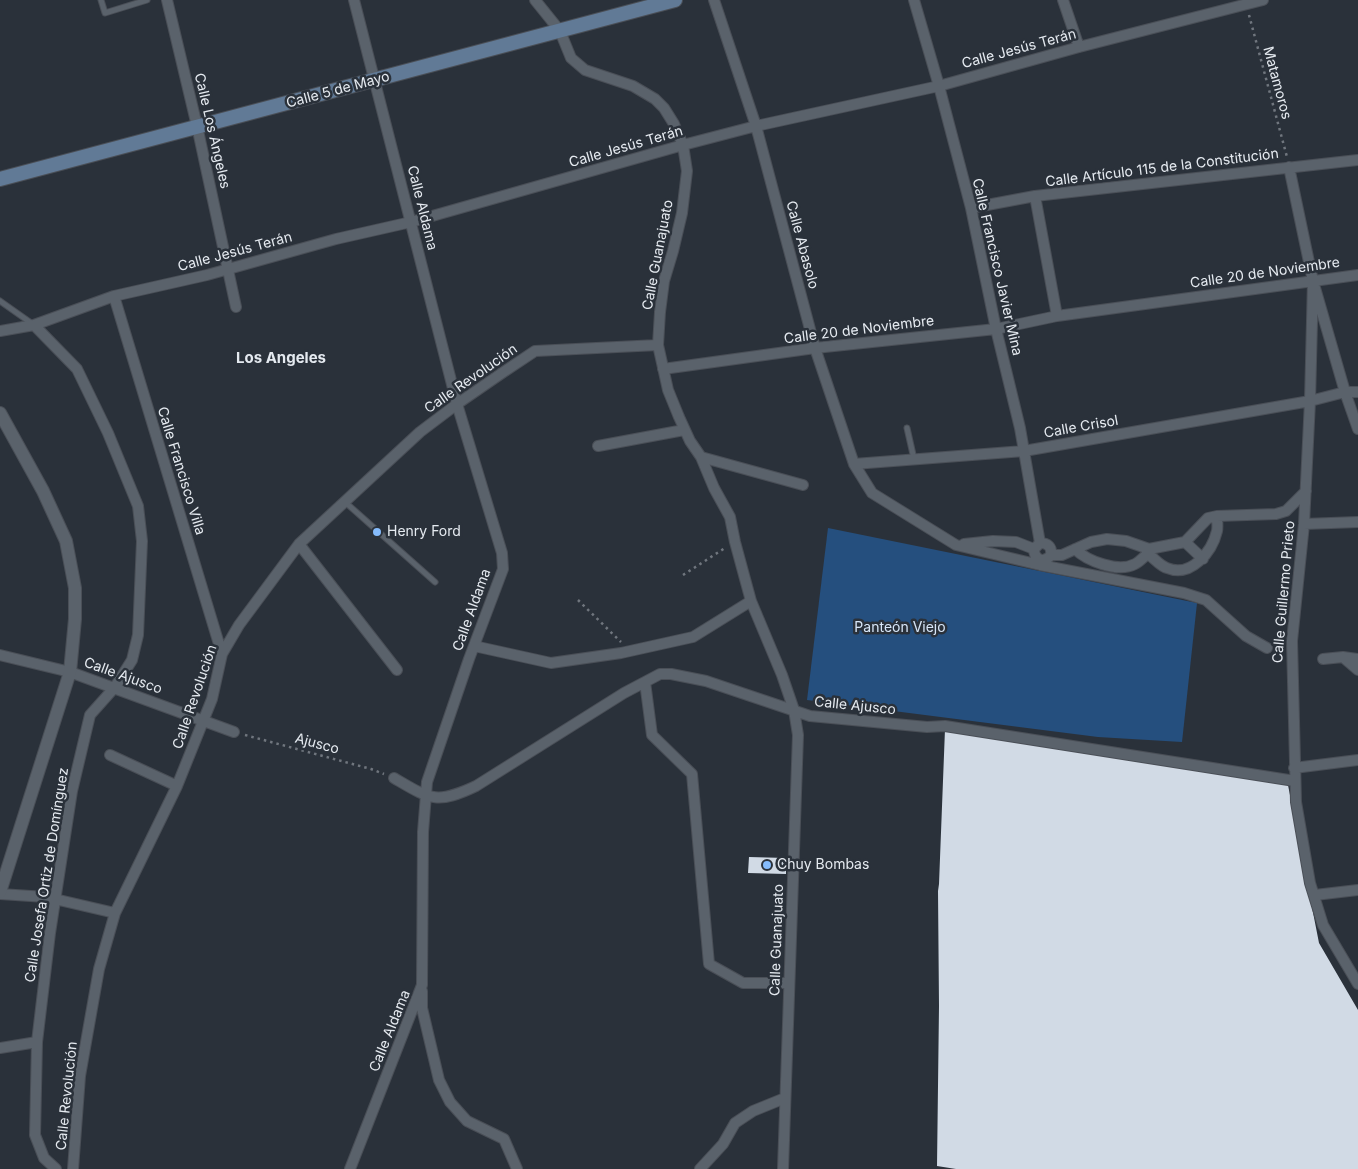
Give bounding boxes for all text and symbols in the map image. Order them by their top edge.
street label: Calle Jesús Terán [960,26,1078,72]
street label: Matamoros [1259,45,1295,121]
street label: Calle 5 de Mayo [284,68,392,112]
street label: Calle Los Ángeles [191,72,233,190]
street label: Calle Jesús Terán [567,123,685,171]
street label: Calle Artículo 115 de la Constitución [1044,145,1280,191]
street label: Calle Aldama [403,164,441,252]
street label: Calle Francisco Javier Mina [968,177,1026,357]
street label: Calle Guanajuato [639,198,677,312]
street label: Calle Abasolo [782,199,822,291]
street label: Calle Jesús Terán [176,229,294,275]
street label: Calle 20 de Noviembre [1189,254,1341,292]
street label: Calle 20 de Noviembre [783,312,935,348]
street label: Calle Revolución [421,341,521,417]
district label: Los Angeles [236,349,326,367]
street label: Calle Francisco Villa [154,405,208,537]
street label: Calle Crisol [1042,412,1120,442]
street label: Calle Guillermo Prieto [1269,520,1299,664]
place label: Henry Ford [387,524,461,540]
marker: Henry Ford [371,526,383,538]
street label: Calle Aldama [449,566,495,654]
park label: Panteón Viejo [854,620,946,636]
street label: Calle Revolución [169,643,221,751]
street label: Calle Ajusco [82,654,164,698]
street label: Calle Ajusco [813,693,897,719]
street label: Ajusco [293,730,341,758]
street label: Calle Josefa Ortiz de Domínguez [22,766,72,984]
place label: Chuy Bombas [777,857,869,873]
marker: Chuy Bombas [761,859,773,871]
street label: Calle Guanajuato [767,884,787,996]
street label: Calle Aldama [366,988,414,1074]
street label: Calle Revolución [53,1041,81,1151]

